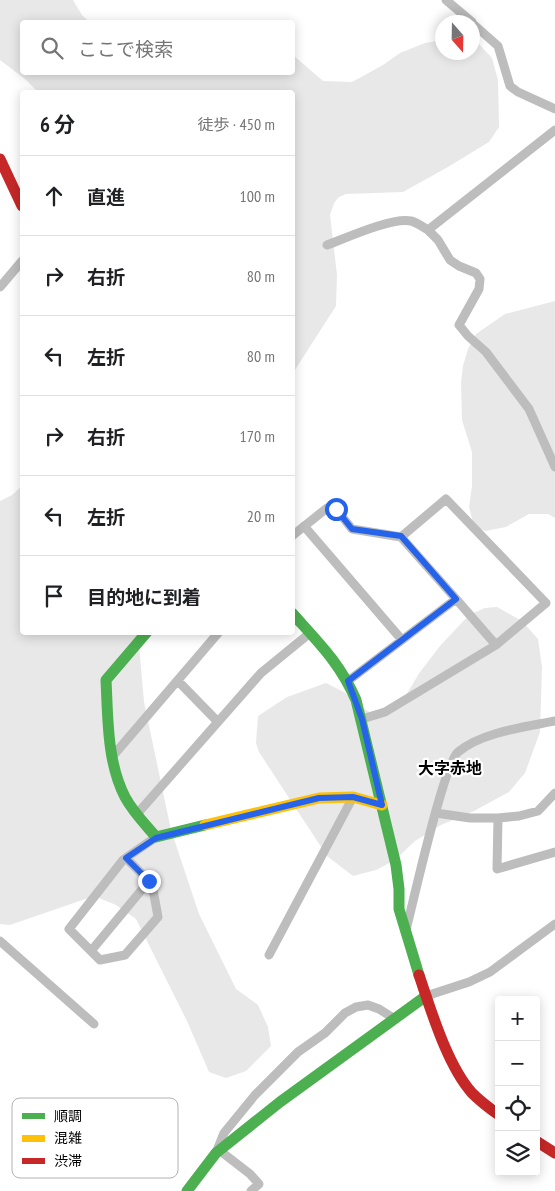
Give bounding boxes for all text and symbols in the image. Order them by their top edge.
north arrow [435,15,480,60]
search box [20,20,295,75]
icon: search [38,34,66,62]
text: ここで検索 [78,37,173,61]
text: 6 分 [40,111,75,138]
text: 徒歩 · 450 m [197,114,275,134]
icon: ahead [40,182,68,210]
text: 直進 [87,185,125,209]
text: 100 m [240,186,275,206]
icon: right [40,262,68,290]
text: 右折 [87,265,125,289]
text: 80 m [247,266,275,286]
icon: left [40,342,68,370]
text: 左折 [87,345,125,369]
text: 80 m [247,346,275,366]
icon: right [40,422,68,450]
text: 右折 [87,425,125,449]
text: 170 m [240,426,275,446]
route start [325,498,348,521]
icon: left [40,502,68,530]
text: 左折 [87,505,125,529]
text: 20 m [247,506,275,526]
icon: arrive [40,582,68,610]
text: 目的地に到着 [87,585,201,609]
district label: 大字赤地 [418,758,482,778]
route end [138,870,161,893]
map controls [495,996,540,1176]
button: + [495,996,540,1041]
button: − [495,1041,540,1086]
button: locate [495,1086,540,1131]
legend [12,1098,178,1178]
text: 順調 [54,1107,82,1125]
text: 混雑 [54,1129,82,1147]
button: layers [495,1131,540,1176]
text: 渋滞 [54,1152,82,1170]

